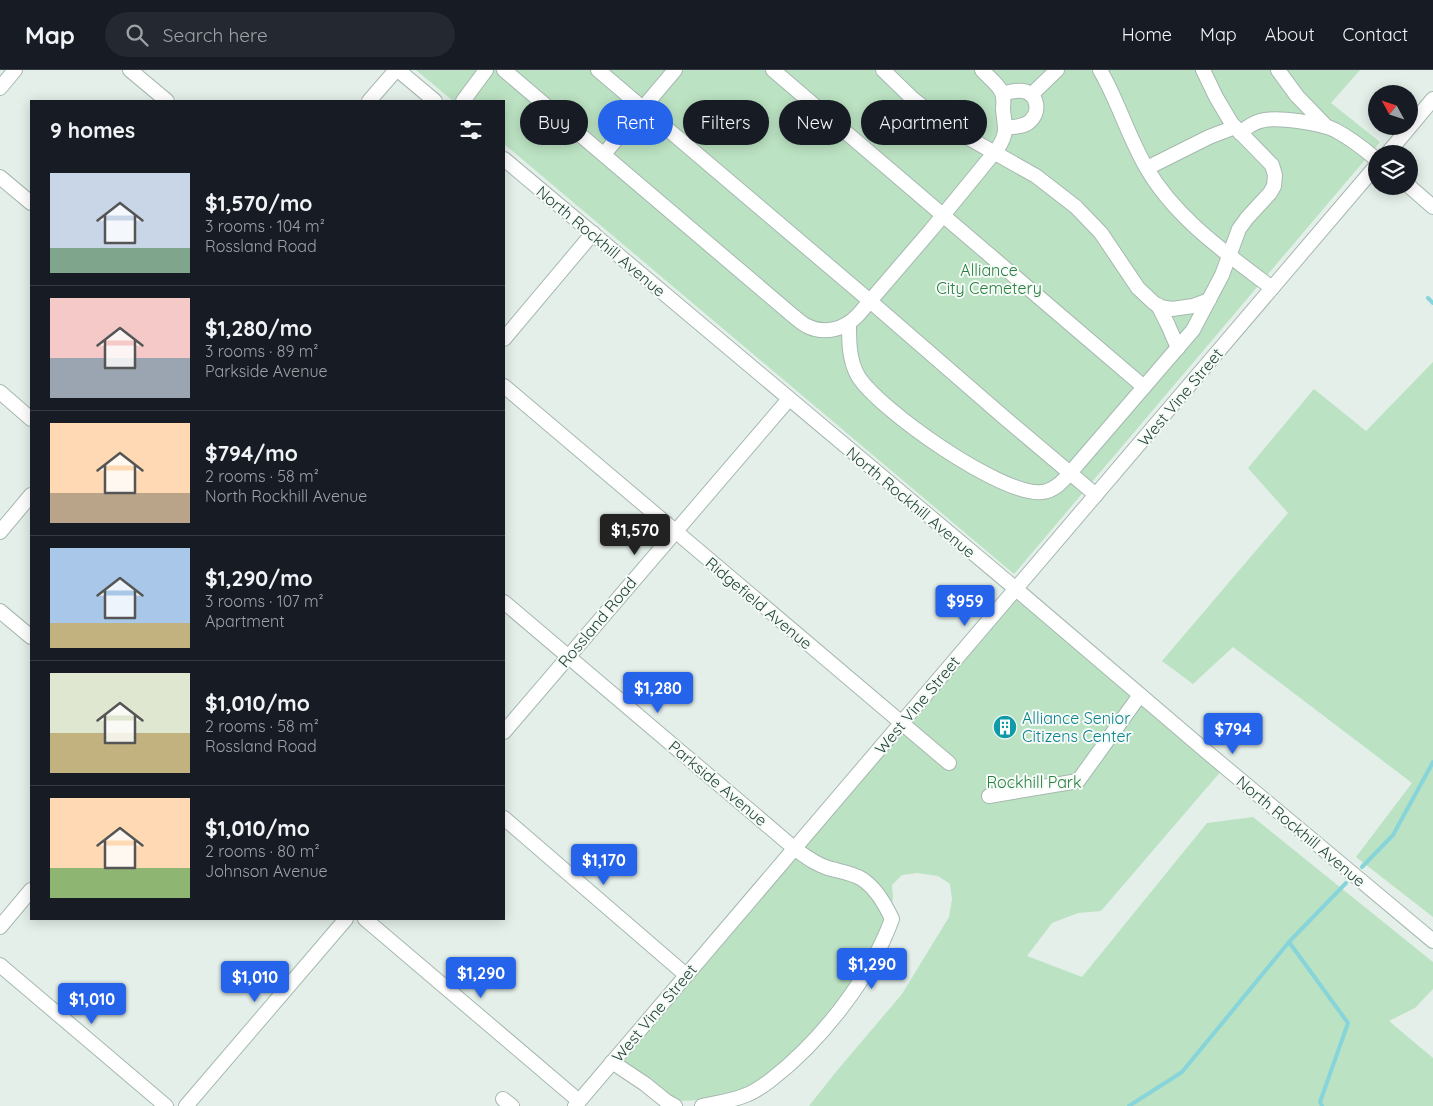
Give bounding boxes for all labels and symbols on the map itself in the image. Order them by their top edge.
north arrow [1368,85,1418,135]
street label: North Rockhill Avenue [532,181,670,301]
park label: Alliance City Cemetery [936,260,1042,298]
street label: West Vine Street [1133,344,1227,450]
street label: North Rockhill Avenue [842,442,980,562]
pin: $1,570 [594,514,676,556]
street label: Ridgefield Avenue [702,553,816,653]
street label: Rossland Road [553,573,641,671]
pin: $959 [935,584,995,627]
street label: West Vine Street [870,652,964,758]
pin: $1,280 [617,672,699,714]
place label: Alliance Senior Citizens Center [1022,708,1132,746]
pin: $794 [1203,712,1263,755]
building icon: Alliance Senior Citizens Center [992,714,1018,740]
street label: Parkside Avenue [665,736,771,830]
street label: North Rockhill Avenue [1232,771,1370,891]
park label: Rockhill Park [986,772,1082,792]
pin: $1,170 [563,844,645,886]
pin: $1,290 [831,948,913,990]
pin: $1,290 [440,956,522,999]
pin: $1,010 [214,960,296,1003]
street label: West Vine Street [607,960,701,1066]
pin: $1,010 [51,982,133,1025]

